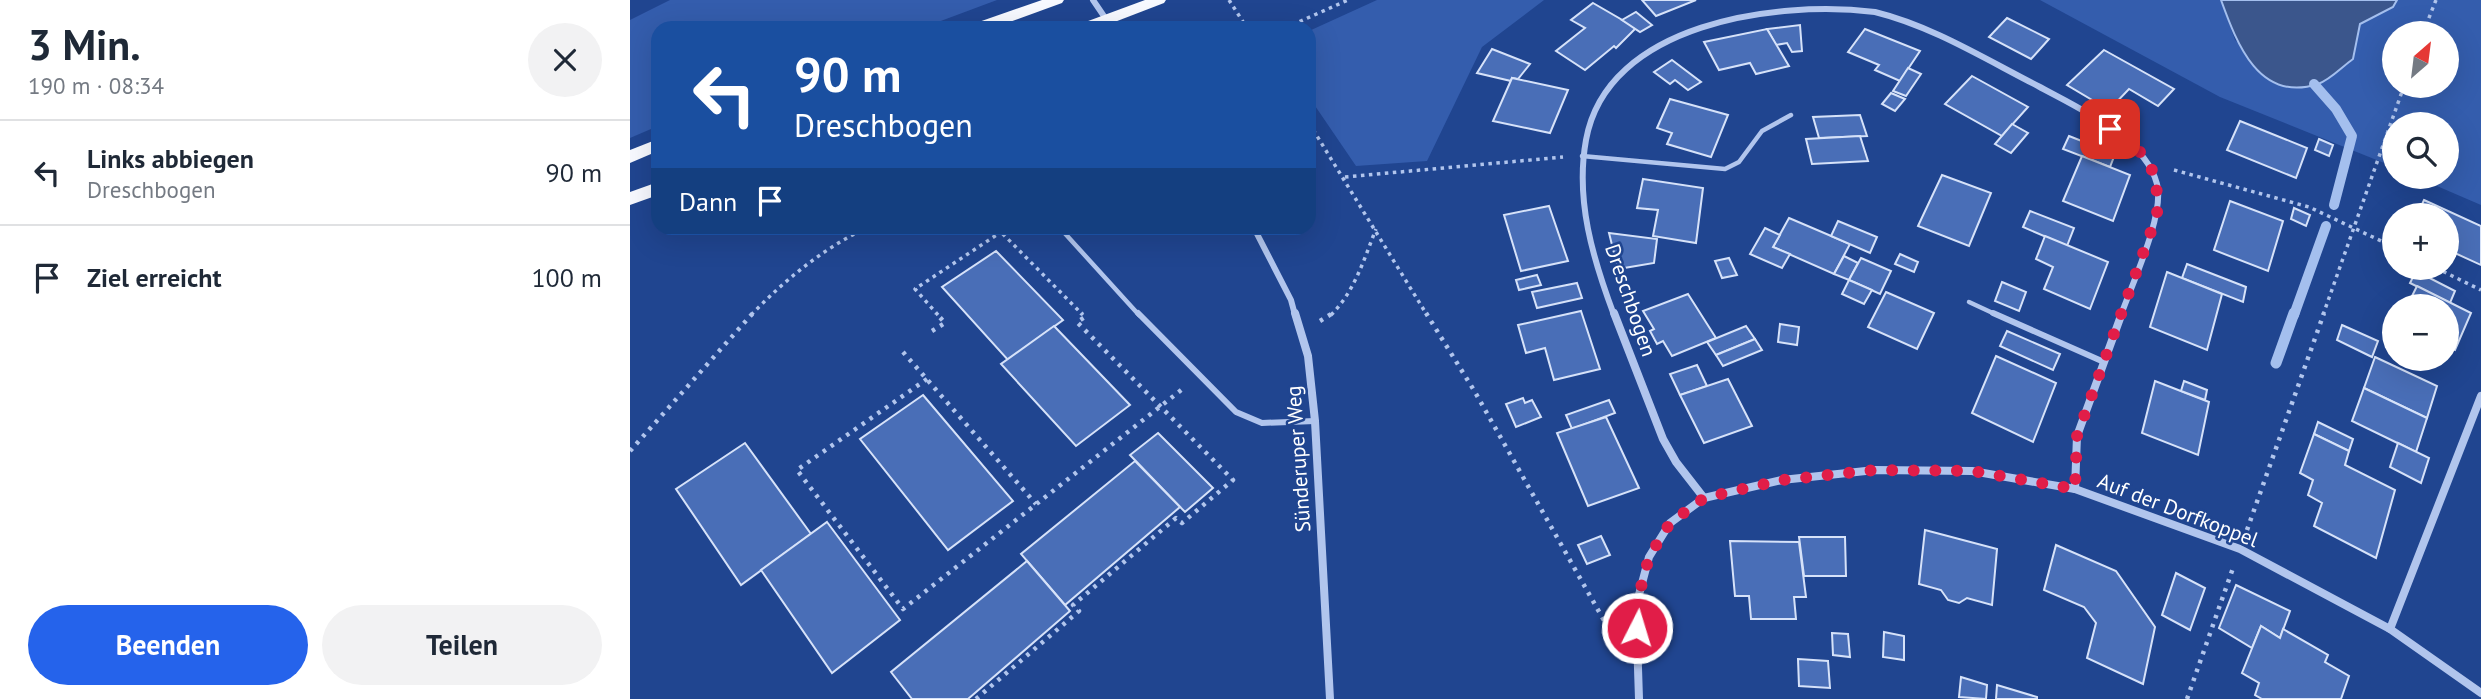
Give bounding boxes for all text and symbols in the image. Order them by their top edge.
text: 3 Min. [28,17,141,72]
north arrow [2382,21,2459,98]
map controls [2382,21,2459,371]
button: close [528,23,602,97]
text: 90 m [794,42,901,106]
icon: left [679,49,770,140]
text: 190 m · 08:34 [28,71,164,100]
pin [2080,99,2140,159]
text: Dreschbogen [794,104,973,146]
icon: arrive [2091,110,2129,148]
button: search [2382,112,2459,189]
text: Links abbiegen [87,142,254,175]
icon: left [28,154,66,192]
text: 90 m [546,156,602,189]
text: Dreschbogen [87,175,216,204]
icon: arrive [751,182,789,220]
text: Dann [679,185,737,218]
button: + [2382,203,2459,280]
street label: Dreschbogen [1599,240,1663,360]
icon: arrive [28,259,66,297]
text: Ziel erreicht [87,261,222,294]
text: 100 m [531,261,602,294]
button: − [2382,294,2459,371]
street label: Sünderuper Weg [1279,385,1317,533]
street label: Auf der Dorfkoppel [2094,467,2262,553]
position arrow [1600,591,1674,665]
button: Beenden [28,605,308,685]
button: Teilen [322,605,602,685]

